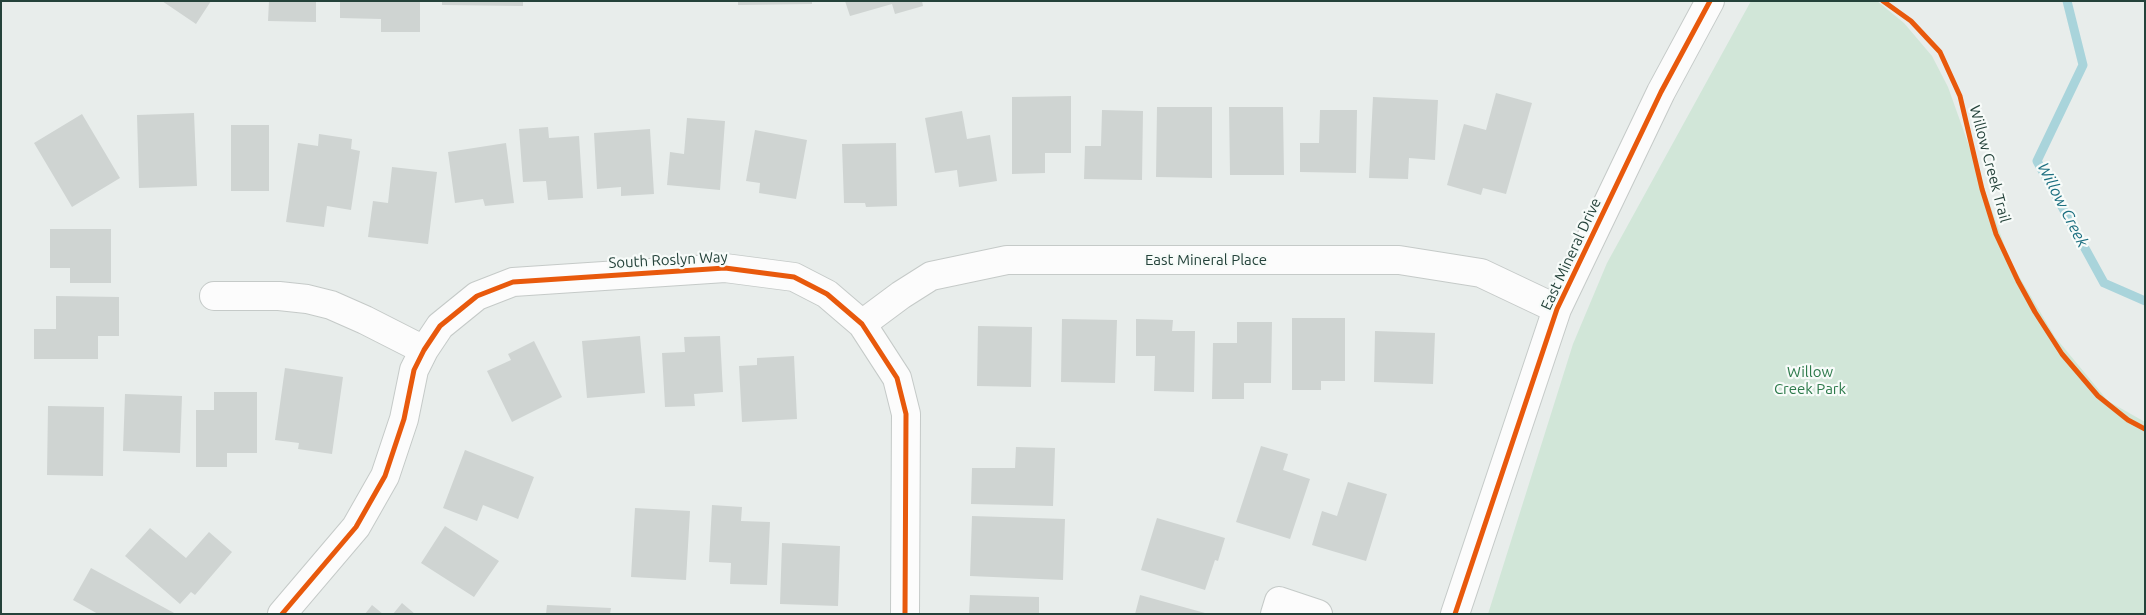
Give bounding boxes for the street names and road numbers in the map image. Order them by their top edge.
street label: Willow Creek Trail [1966,103,2014,225]
street label: East Mineral Drive [1537,195,1605,313]
street label: South Roslyn Way [608,248,728,272]
street label: East Mineral Place [1145,251,1267,269]

